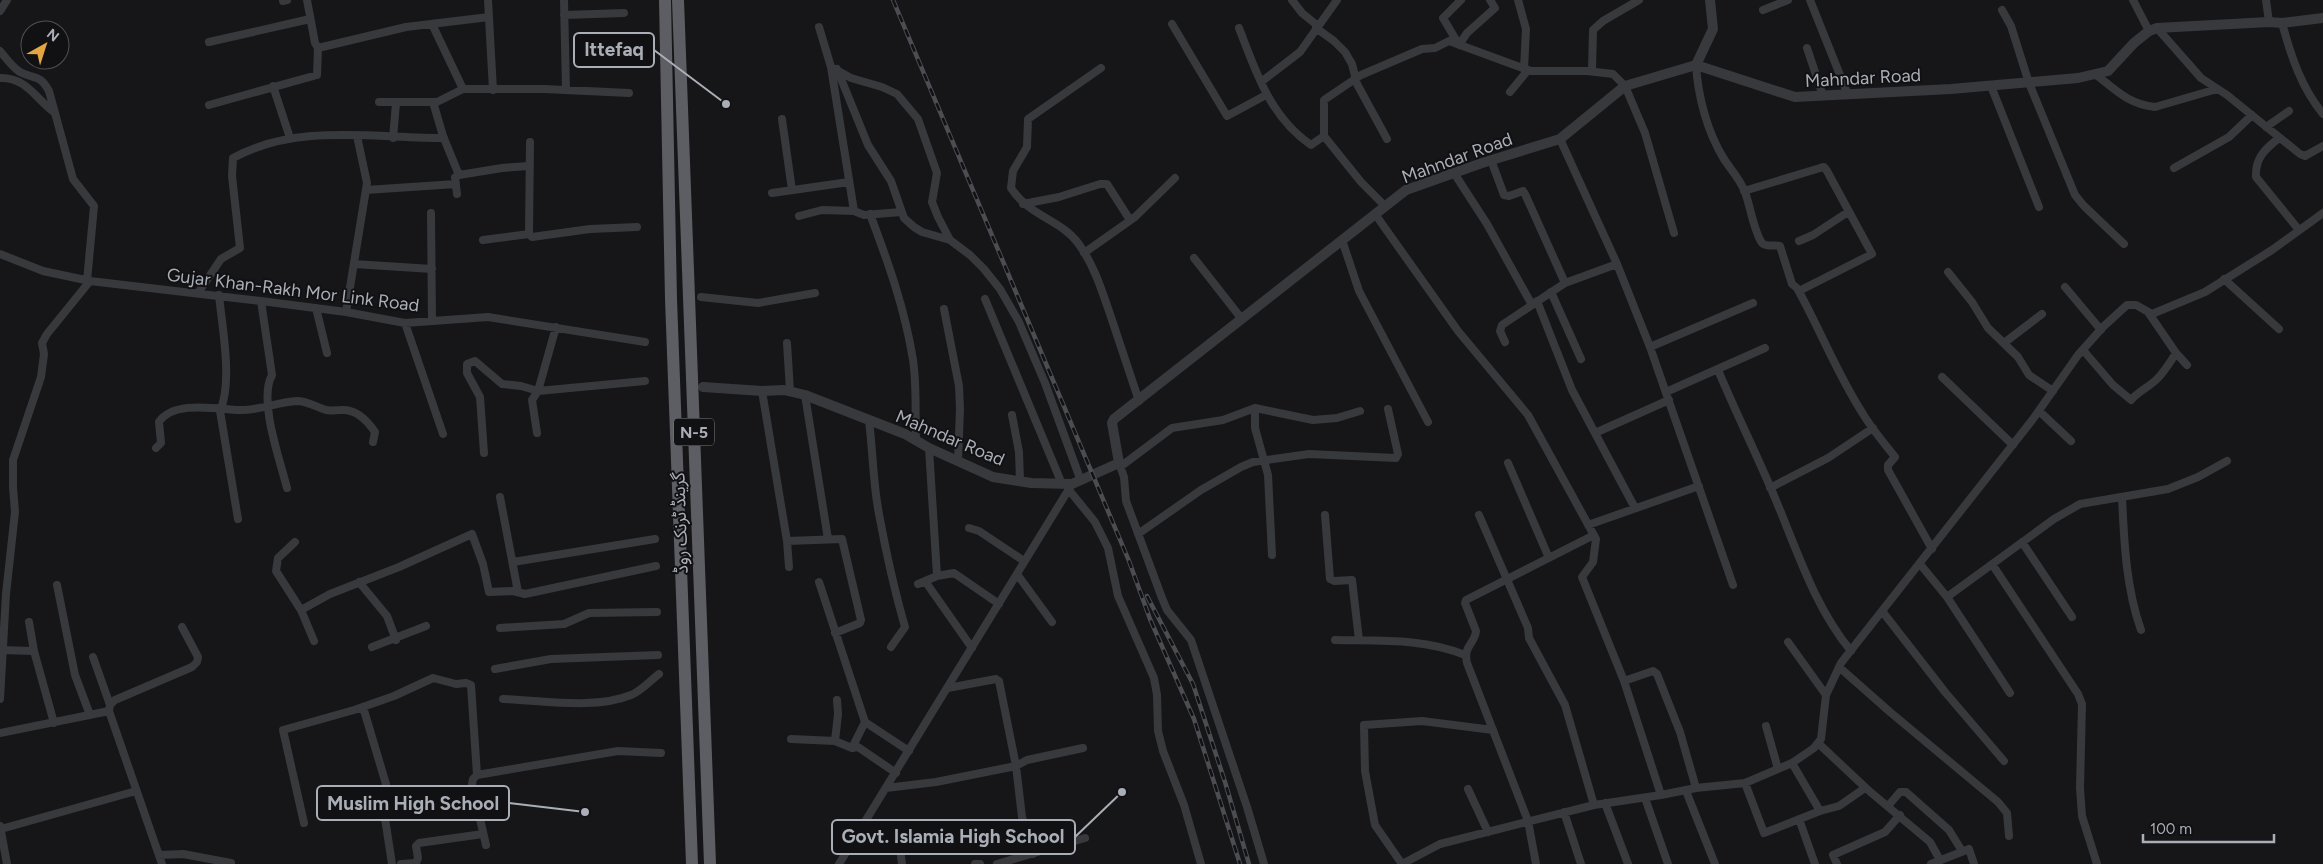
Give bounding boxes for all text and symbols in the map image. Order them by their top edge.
north arrow [20,20,70,70]
text: N [43,25,62,45]
callout: Ittefaq [574,33,654,67]
text: Ittefaq [584,38,644,61]
street label: Mahndar Road [1804,64,1922,92]
street label: Mahndar Road [1399,128,1515,188]
street label: Gujar Khan-Rakh Mor Link Road [166,264,420,316]
street label: Mahndar Road [892,405,1008,471]
road number: N-5 [674,418,714,446]
street label: گرینڈ ٹرنک روڈ [667,471,693,574]
callout: Muslim High School [317,786,509,820]
text: Muslim High School [327,792,499,815]
scale bar [2143,812,2274,844]
callout: Govt. Islamia High School [832,820,1075,854]
text: 100 m [2150,820,2192,838]
text: Govt. Islamia High School [841,825,1065,848]

